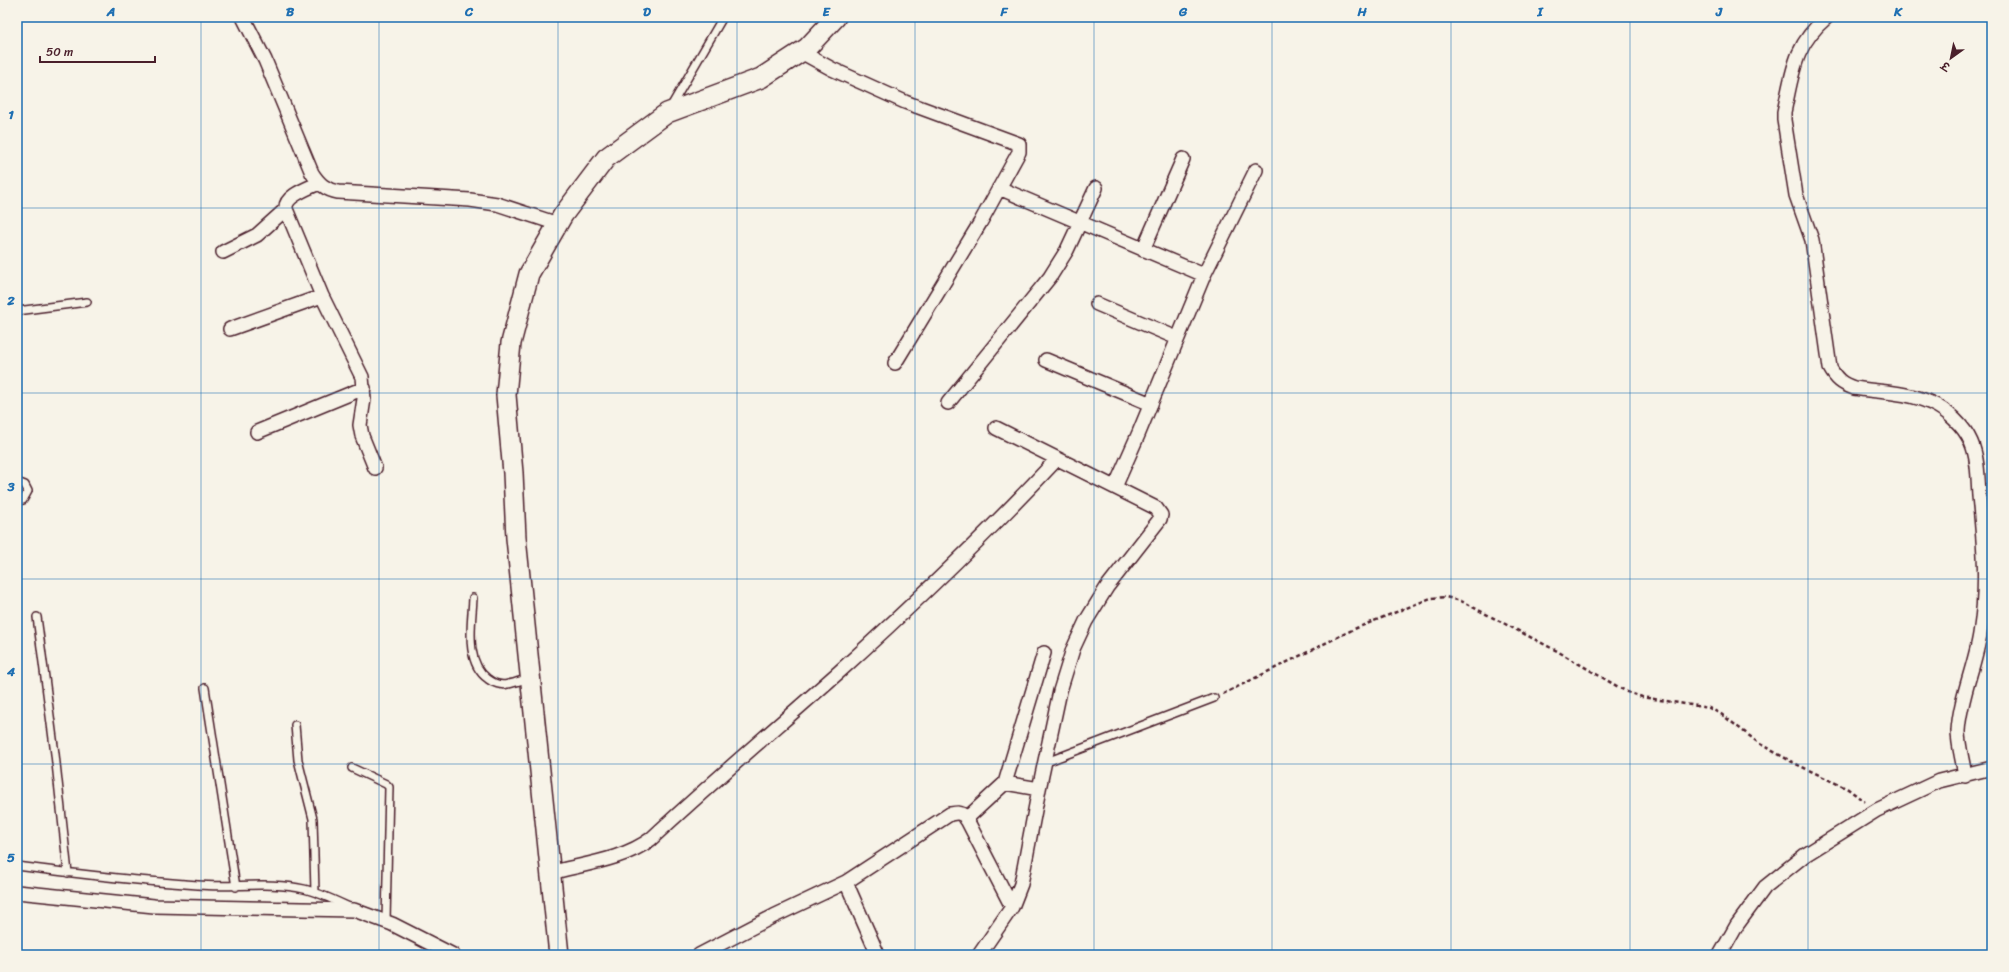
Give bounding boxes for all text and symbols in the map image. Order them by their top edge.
text: A [106,0,115,23]
text: B [286,0,295,23]
text: C [464,0,474,23]
text: D [643,0,651,23]
text: E [822,0,831,23]
text: F [999,0,1008,23]
text: G [1178,0,1188,23]
text: H [1356,0,1367,23]
text: I [1536,0,1544,23]
text: J [1715,0,1723,23]
text: K [1893,0,1903,23]
scale bar [40,38,155,64]
north arrow [1931,38,1971,78]
text: 50 m [46,41,73,63]
text: उ [1936,55,1955,76]
text: 1 [8,103,14,126]
text: 2 [6,289,15,312]
text: 3 [6,475,15,498]
text: 4 [6,660,16,683]
text: 5 [7,846,15,869]

